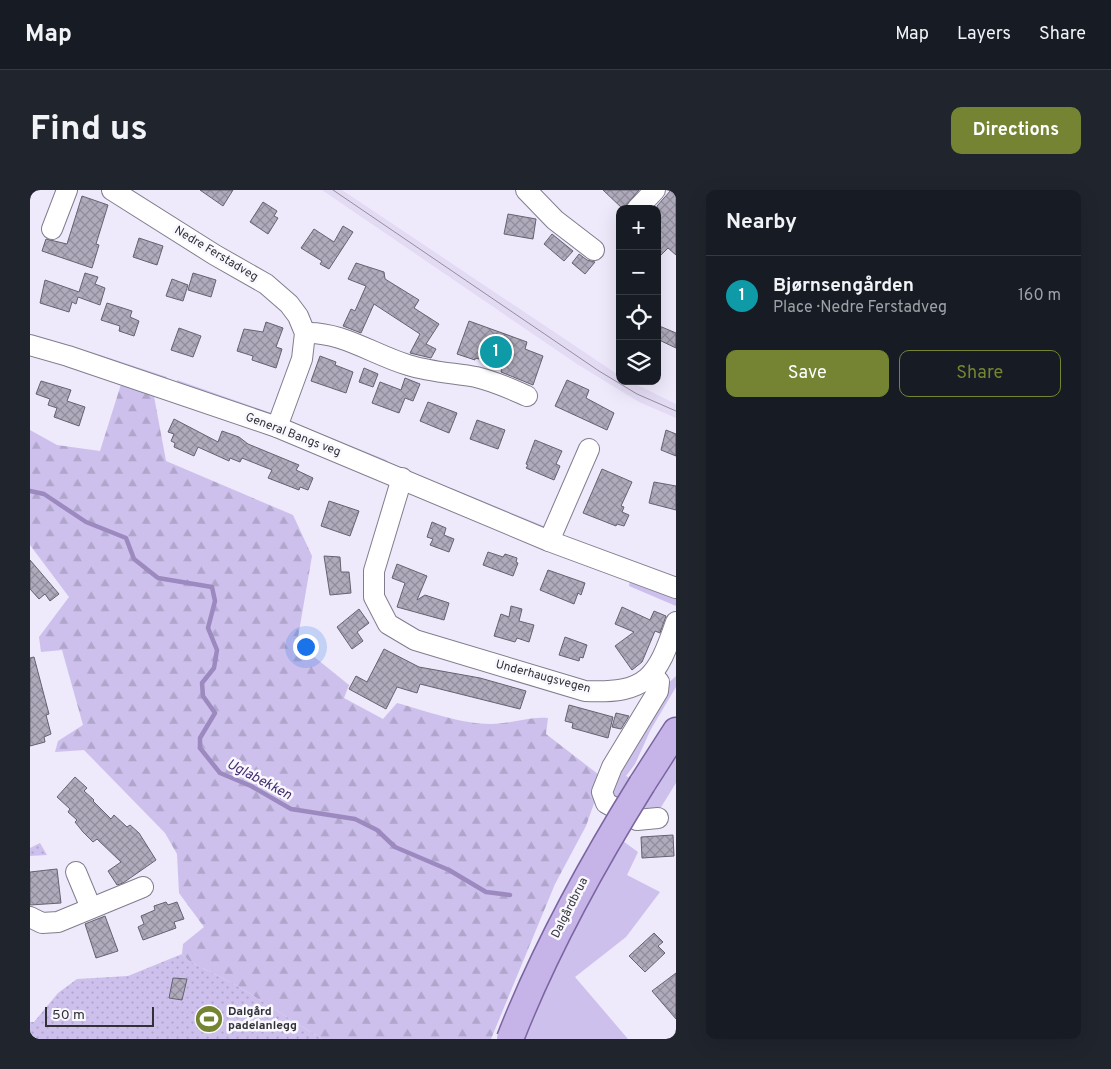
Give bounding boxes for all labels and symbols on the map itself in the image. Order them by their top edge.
street label: Nedre Ferstadveg [171,223,261,285]
pin: 1 [480,333,512,371]
street label: General Bangs veg [243,409,343,461]
your location [293,634,319,660]
street label: Underhaugsvegen [494,657,592,697]
water label: Uglabekken [224,756,295,804]
street label: Dalgårdbrua [548,875,592,941]
scale bar [45,1004,154,1027]
sports icon: Dalgård padelanlegg [194,1004,224,1034]
place label: Dalgård padelanlegg [228,1004,297,1034]

